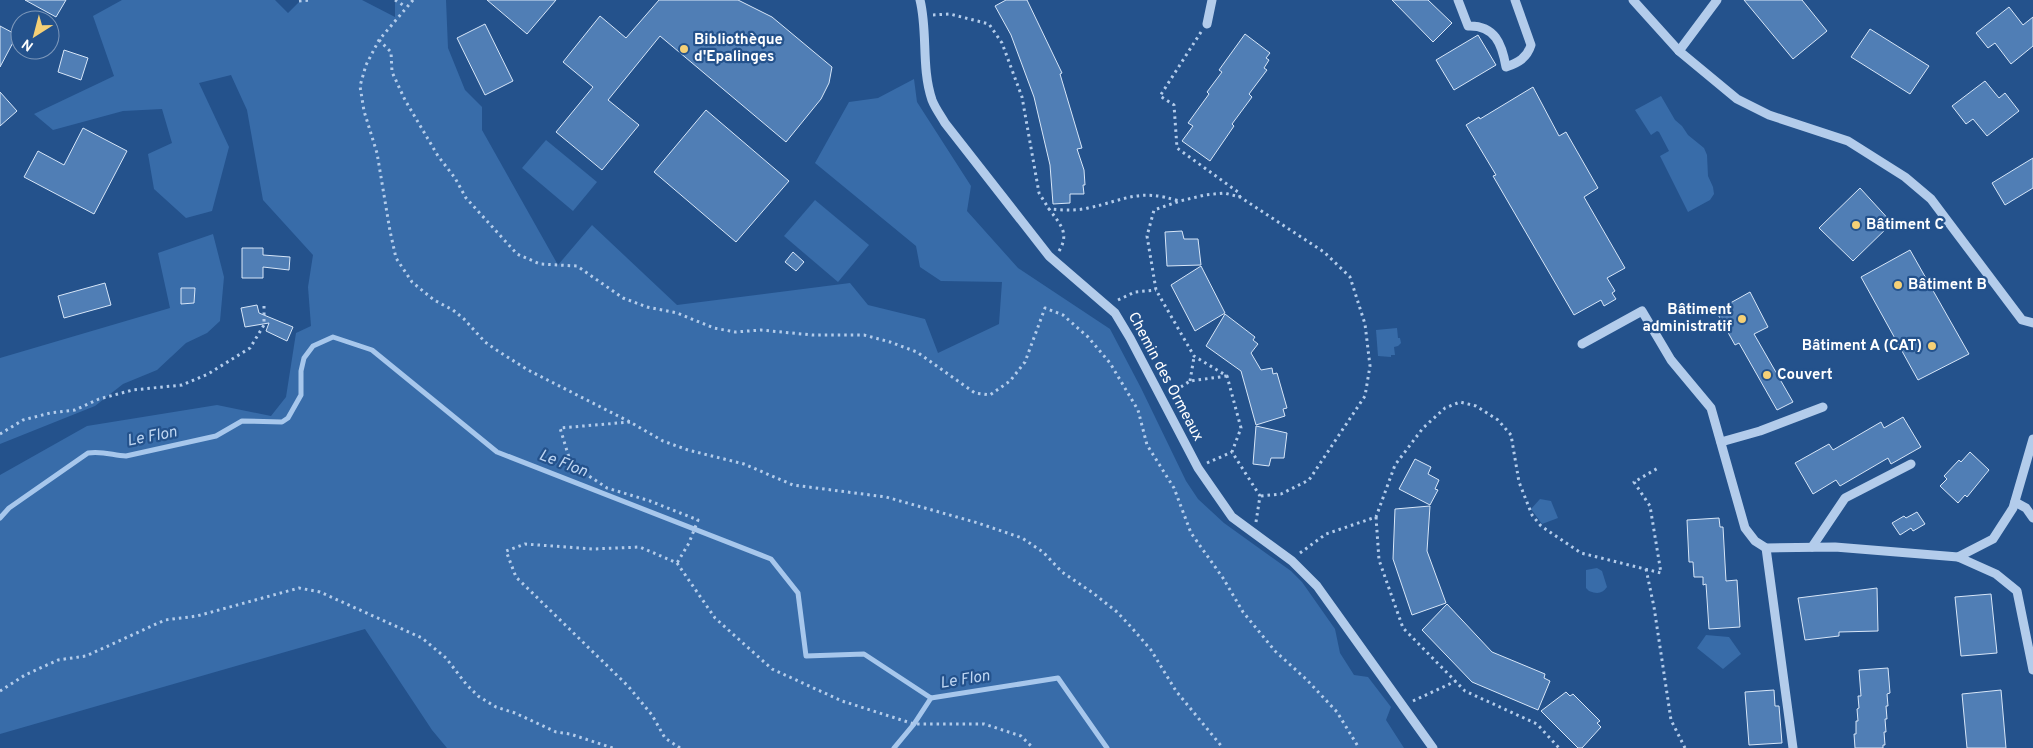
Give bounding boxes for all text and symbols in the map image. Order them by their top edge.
north arrow [10,10,60,60]
place label: Bibliothèque d'Epalinges [694,31,783,67]
text: N [19,34,37,54]
marker: Bibliothèque d'Epalinges [678,43,690,55]
place label: Bâtiment C [1866,216,1944,235]
marker: Bâtiment C [1850,219,1862,231]
place label: Bâtiment B [1908,276,1987,295]
marker: Bâtiment B [1892,279,1904,291]
place label: Bâtiment administratif [1642,301,1733,337]
street label: Chemin des Ormeaux [1123,309,1207,445]
marker: Bâtiment administratif [1736,313,1748,325]
place label: Bâtiment A (CAT) [1802,337,1922,356]
marker: Bâtiment A (CAT) [1926,340,1938,352]
place label: Couvert [1777,366,1833,385]
marker: Couvert [1761,369,1773,381]
water label: Le Flon [125,422,179,452]
water label: Le Flon [536,446,590,482]
water label: Le Flon [939,666,992,694]

